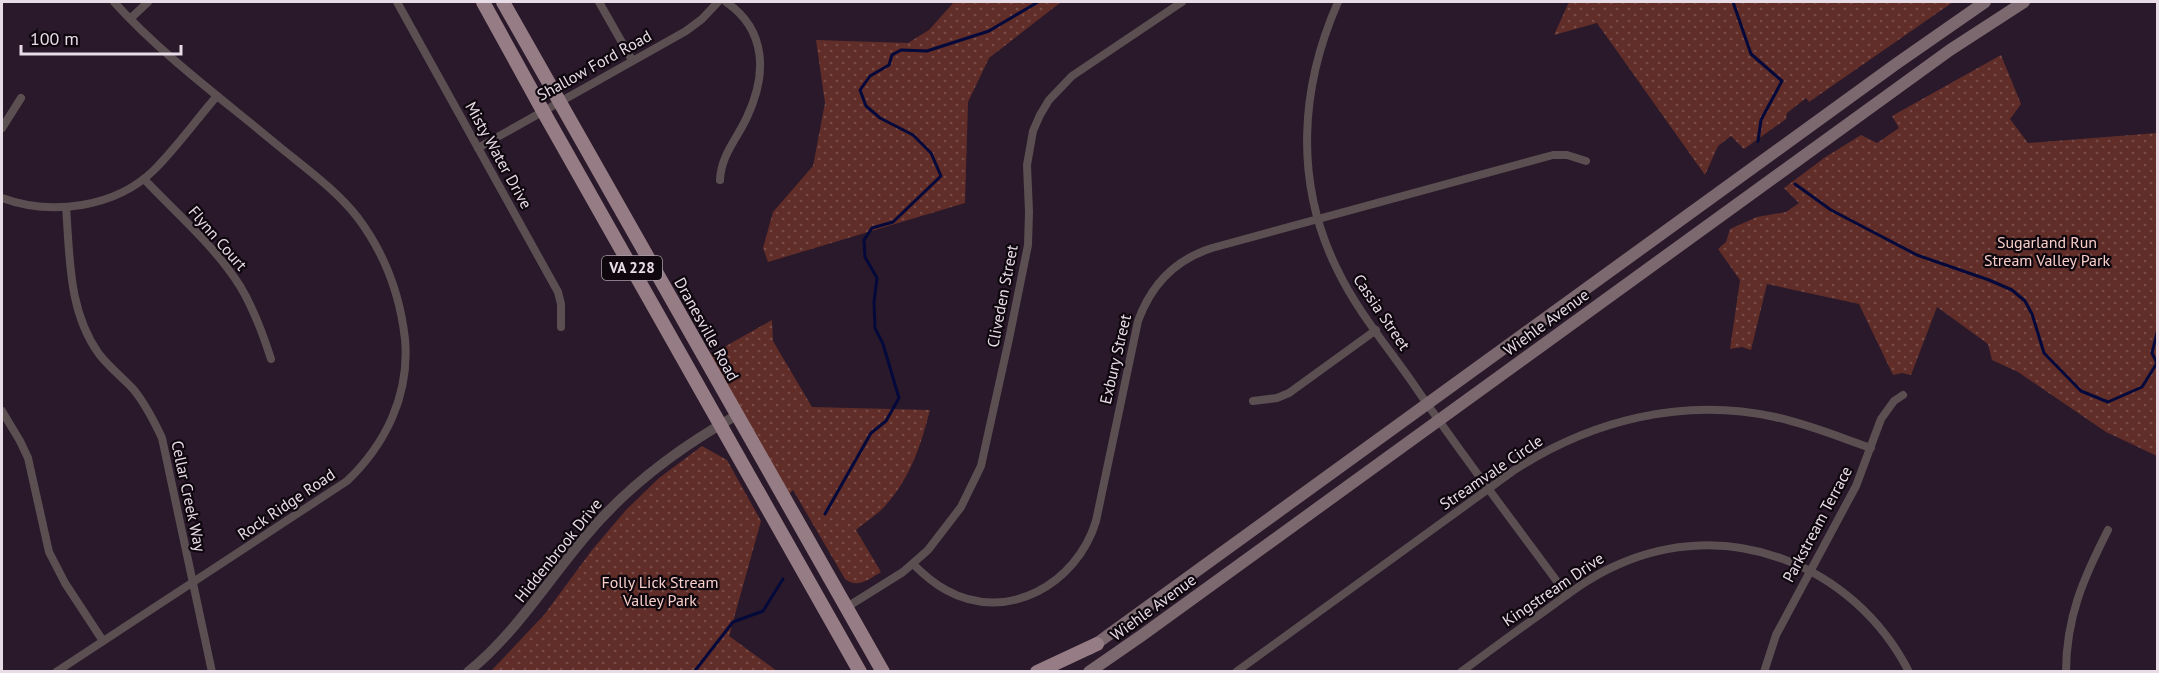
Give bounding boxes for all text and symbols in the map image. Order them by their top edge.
scale bar [21,18,182,56]
street label: Shallow Ford Road [533,25,655,105]
text: 100 m [30,27,79,50]
street label: Misty Water Drive [461,98,537,212]
street label: Flynn Court [184,202,252,275]
park label: Sugarland Run Stream Valley Park [1984,232,2110,270]
street label: Cliveden Street [982,242,1022,349]
road number: VA 228 [602,256,662,280]
street label: Cassia Street [1349,270,1415,354]
street label: Dranesville Road [670,274,744,384]
street label: Wiehle Avenue [1499,284,1593,360]
street label: Exbury Street [1095,312,1135,406]
street label: Streamvale Circle [1436,430,1546,514]
street label: Cellar Creek Way [167,439,211,554]
street label: Parkstream Terrace [1778,463,1856,585]
street label: Rock Ridge Road [233,464,339,544]
street label: Hiddenbrook Drive [510,494,606,606]
street label: Kingstream Drive [1498,548,1608,630]
street label: Wiehle Avenue [1106,569,1200,645]
park label: Folly Lick Stream Valley Park [602,572,719,610]

